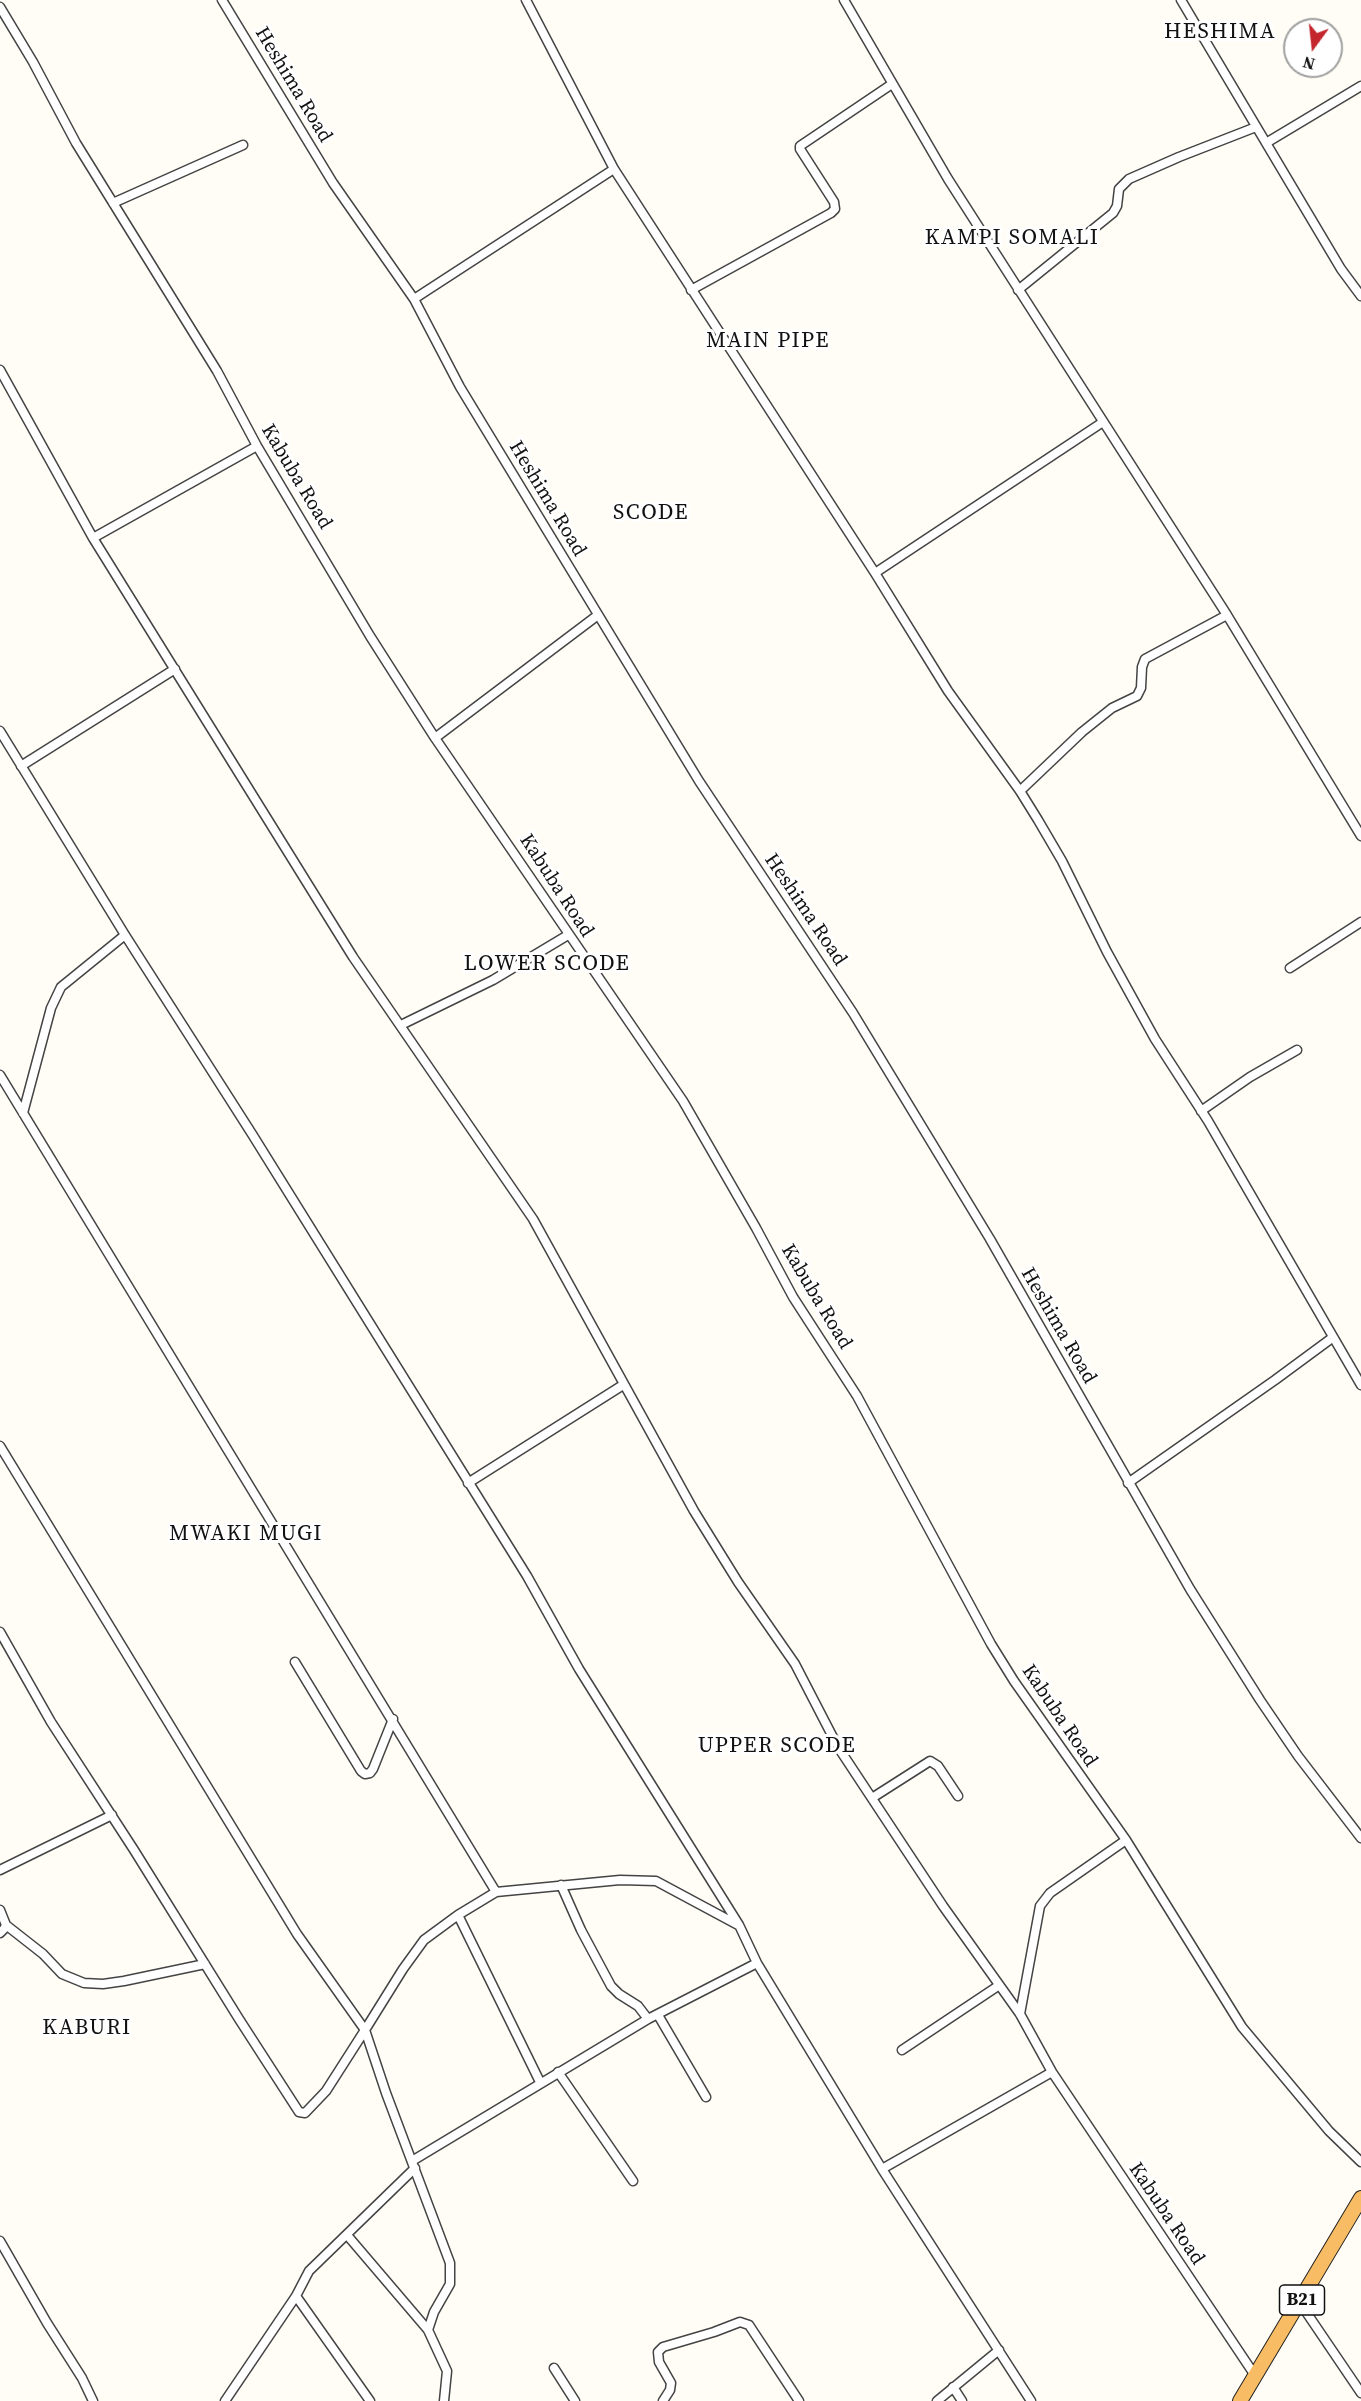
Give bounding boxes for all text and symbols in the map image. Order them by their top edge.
north arrow [1283,18,1343,78]
district label: HESHIMA [1164,19,1276,45]
street label: Heshima Road [249,23,337,147]
text: N [1300,51,1317,76]
district label: KAMPI SOMALI [925,225,1099,251]
district label: MAIN PIPE [706,328,830,354]
street label: Kabuba Road [255,420,337,534]
street label: Heshima Road [503,437,591,561]
district label: SCODE [613,500,689,526]
street label: Kabuba Road [514,830,598,942]
street label: Heshima Road [759,849,851,971]
district label: LOWER SCODE [464,951,630,977]
street label: Kabuba Road [775,1240,857,1354]
street label: Heshima Road [1015,1264,1101,1388]
district label: MWAKI MUGI [169,1521,323,1547]
street label: Kabuba Road [1016,1660,1102,1772]
district label: UPPER SCODE [698,1733,856,1759]
district label: KABURI [42,2015,132,2041]
street label: Kabuba Road [1123,2158,1209,2270]
road number: B21 [1280,2285,1324,2315]

